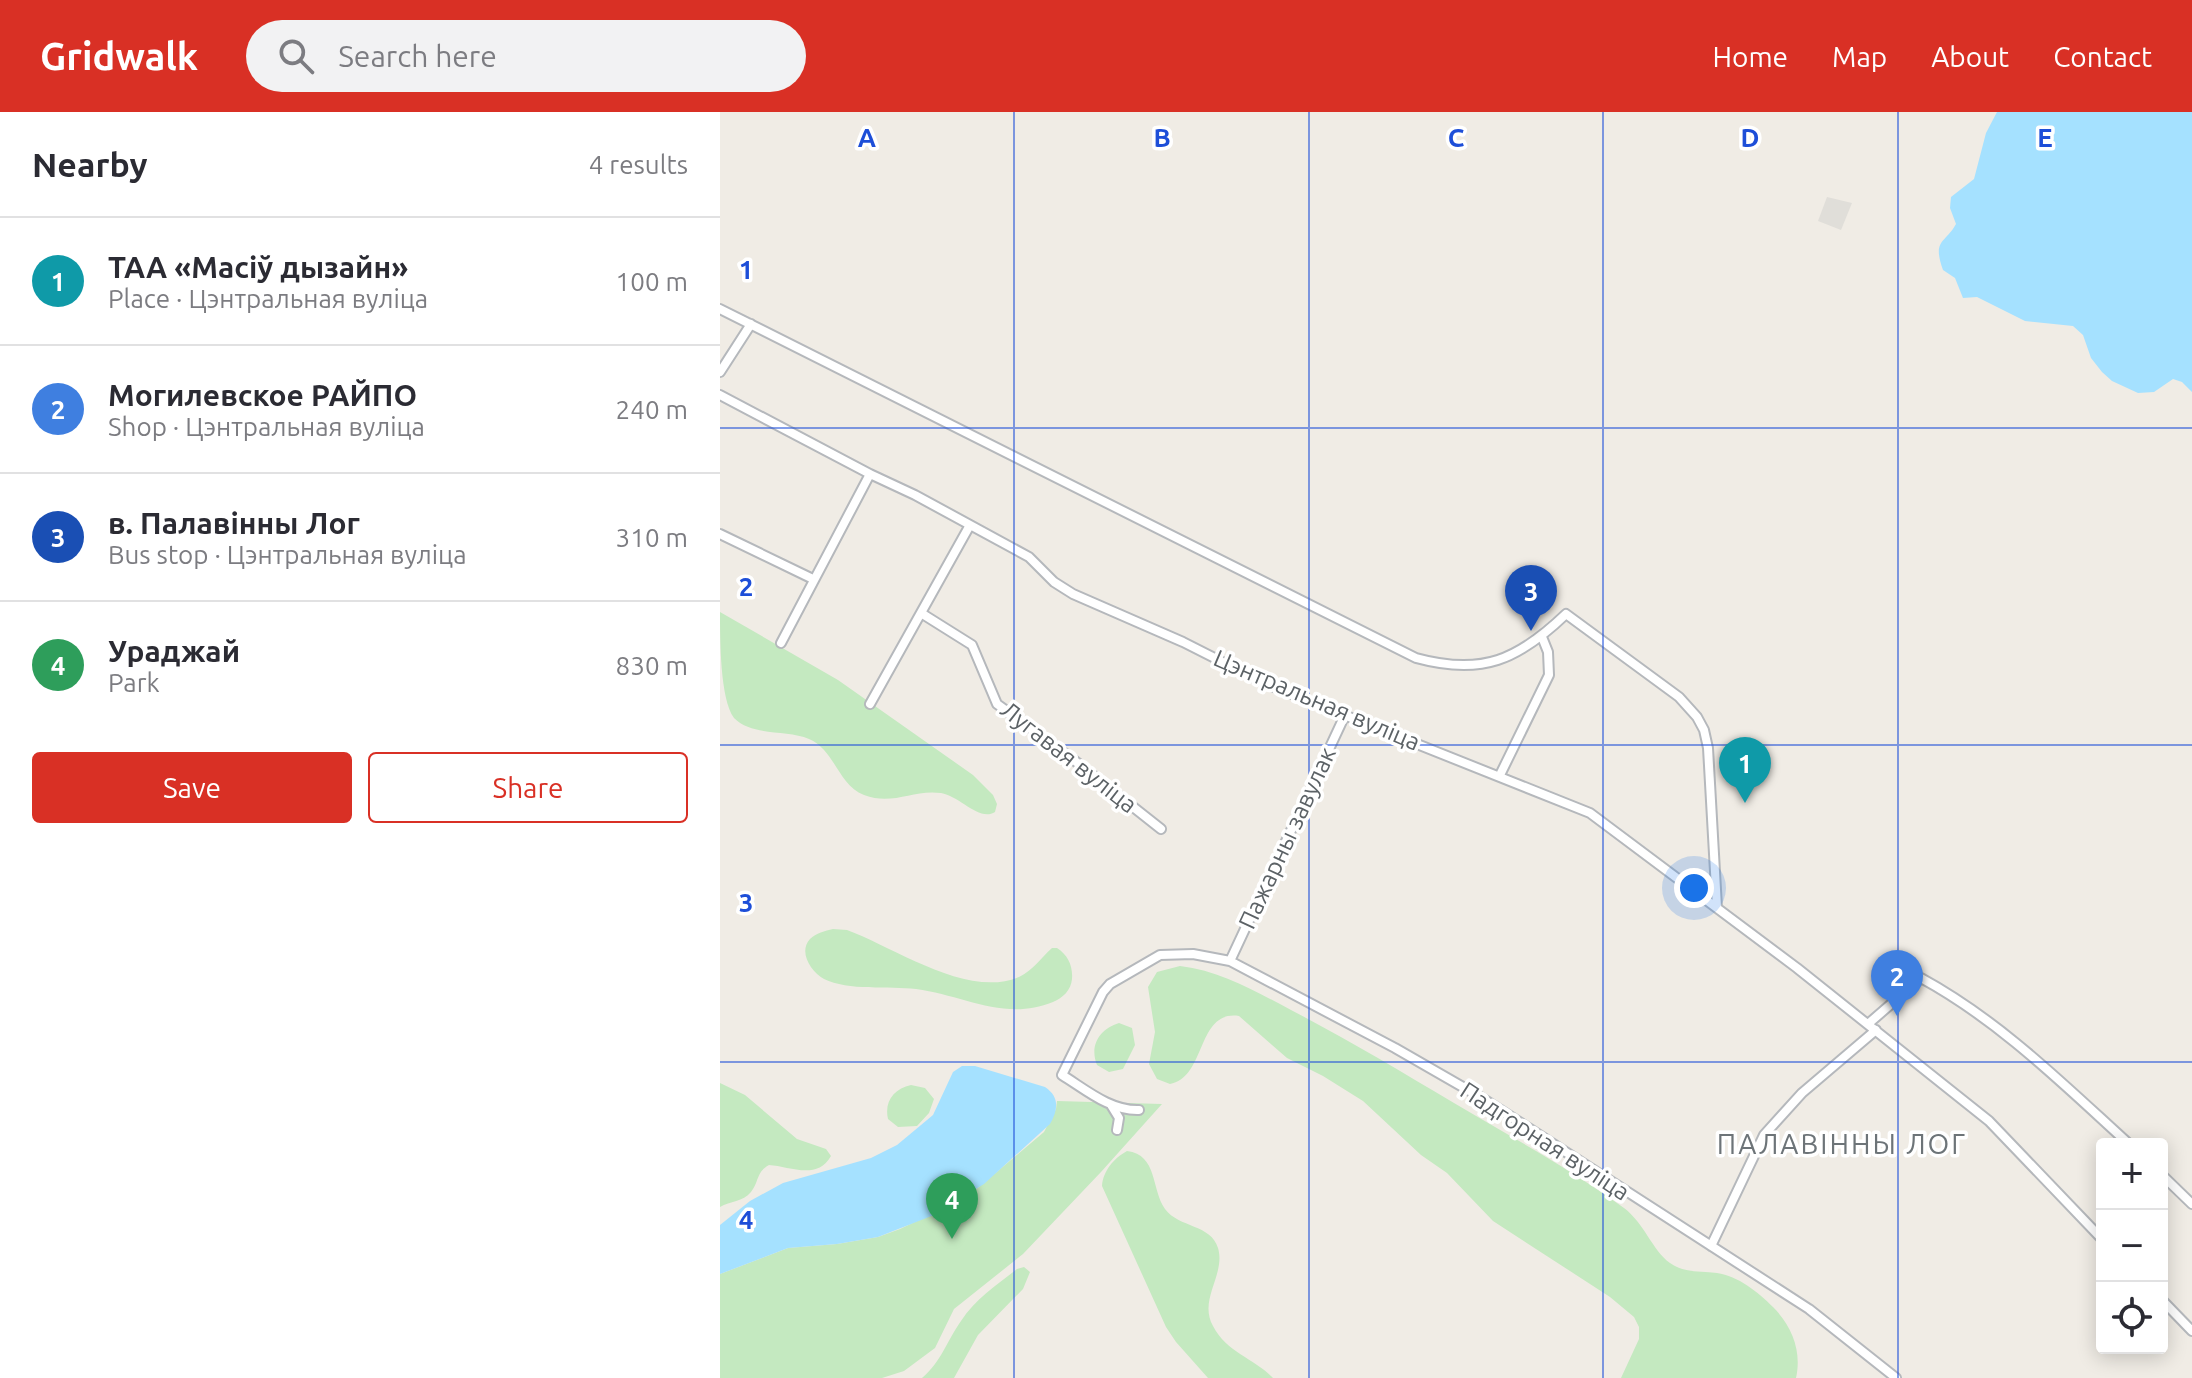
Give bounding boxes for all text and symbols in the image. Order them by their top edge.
search box [246,20,806,92]
icon: search [274,34,318,78]
text: Gridwalk [40,35,198,77]
text: Search here [338,39,497,73]
text: Home [1713,41,1788,72]
text: Map [1832,41,1887,72]
text: About [1931,41,2009,72]
text: Contact [2053,41,2152,72]
text: A [858,123,877,152]
text: B [1153,123,1171,152]
text: C [1448,123,1465,152]
text: D [1741,123,1759,152]
text: E [2037,123,2053,152]
text: Nearby [32,145,147,183]
text: 4 results [589,150,688,179]
text: ТАА «Масіў дызайн» [108,250,408,284]
text: 1 [739,255,753,284]
text: 1 [51,267,65,296]
text: 100 m [616,267,688,296]
text: Place · Цэнтральная вуліца [108,284,428,313]
text: Могилевское РАЙПО [108,378,417,412]
text: 2 [51,395,65,424]
text: 240 m [616,395,688,424]
text: Shop · Цэнтральная вуліца [108,412,425,441]
text: в. Палавінны Лог [108,506,360,540]
text: 3 [51,523,65,552]
text: 310 m [616,523,688,552]
text: Bus stop · Цэнтральная вуліца [108,540,467,569]
pin: 3 [1505,565,1557,631]
text: 2 [739,572,753,601]
text: Ураджай [108,634,240,668]
street label: Цэнтральная вуліца [1210,644,1424,756]
text: 4 [51,651,65,680]
text: 830 m [616,651,688,680]
text: Park [108,668,160,697]
street label: Лугавая вуліца [996,696,1142,818]
pin: 1 [1719,737,1771,803]
street label: Пажарны завулак [1233,743,1341,933]
button: Save [32,752,352,823]
button: Share [368,752,688,823]
your location [1674,868,1714,908]
text: 3 [739,888,753,917]
pin: 2 [1871,950,1923,1016]
street label: Падгорная вуліца [1455,1076,1635,1206]
district label: ПАЛАВІННЫ ЛОГ [1717,1128,1967,1159]
map controls [2096,1138,2168,1354]
button: + [2096,1138,2168,1210]
pin: 4 [926,1173,978,1239]
text: 4 [739,1205,753,1234]
button: − [2096,1210,2168,1282]
button: locate [2096,1282,2168,1354]

